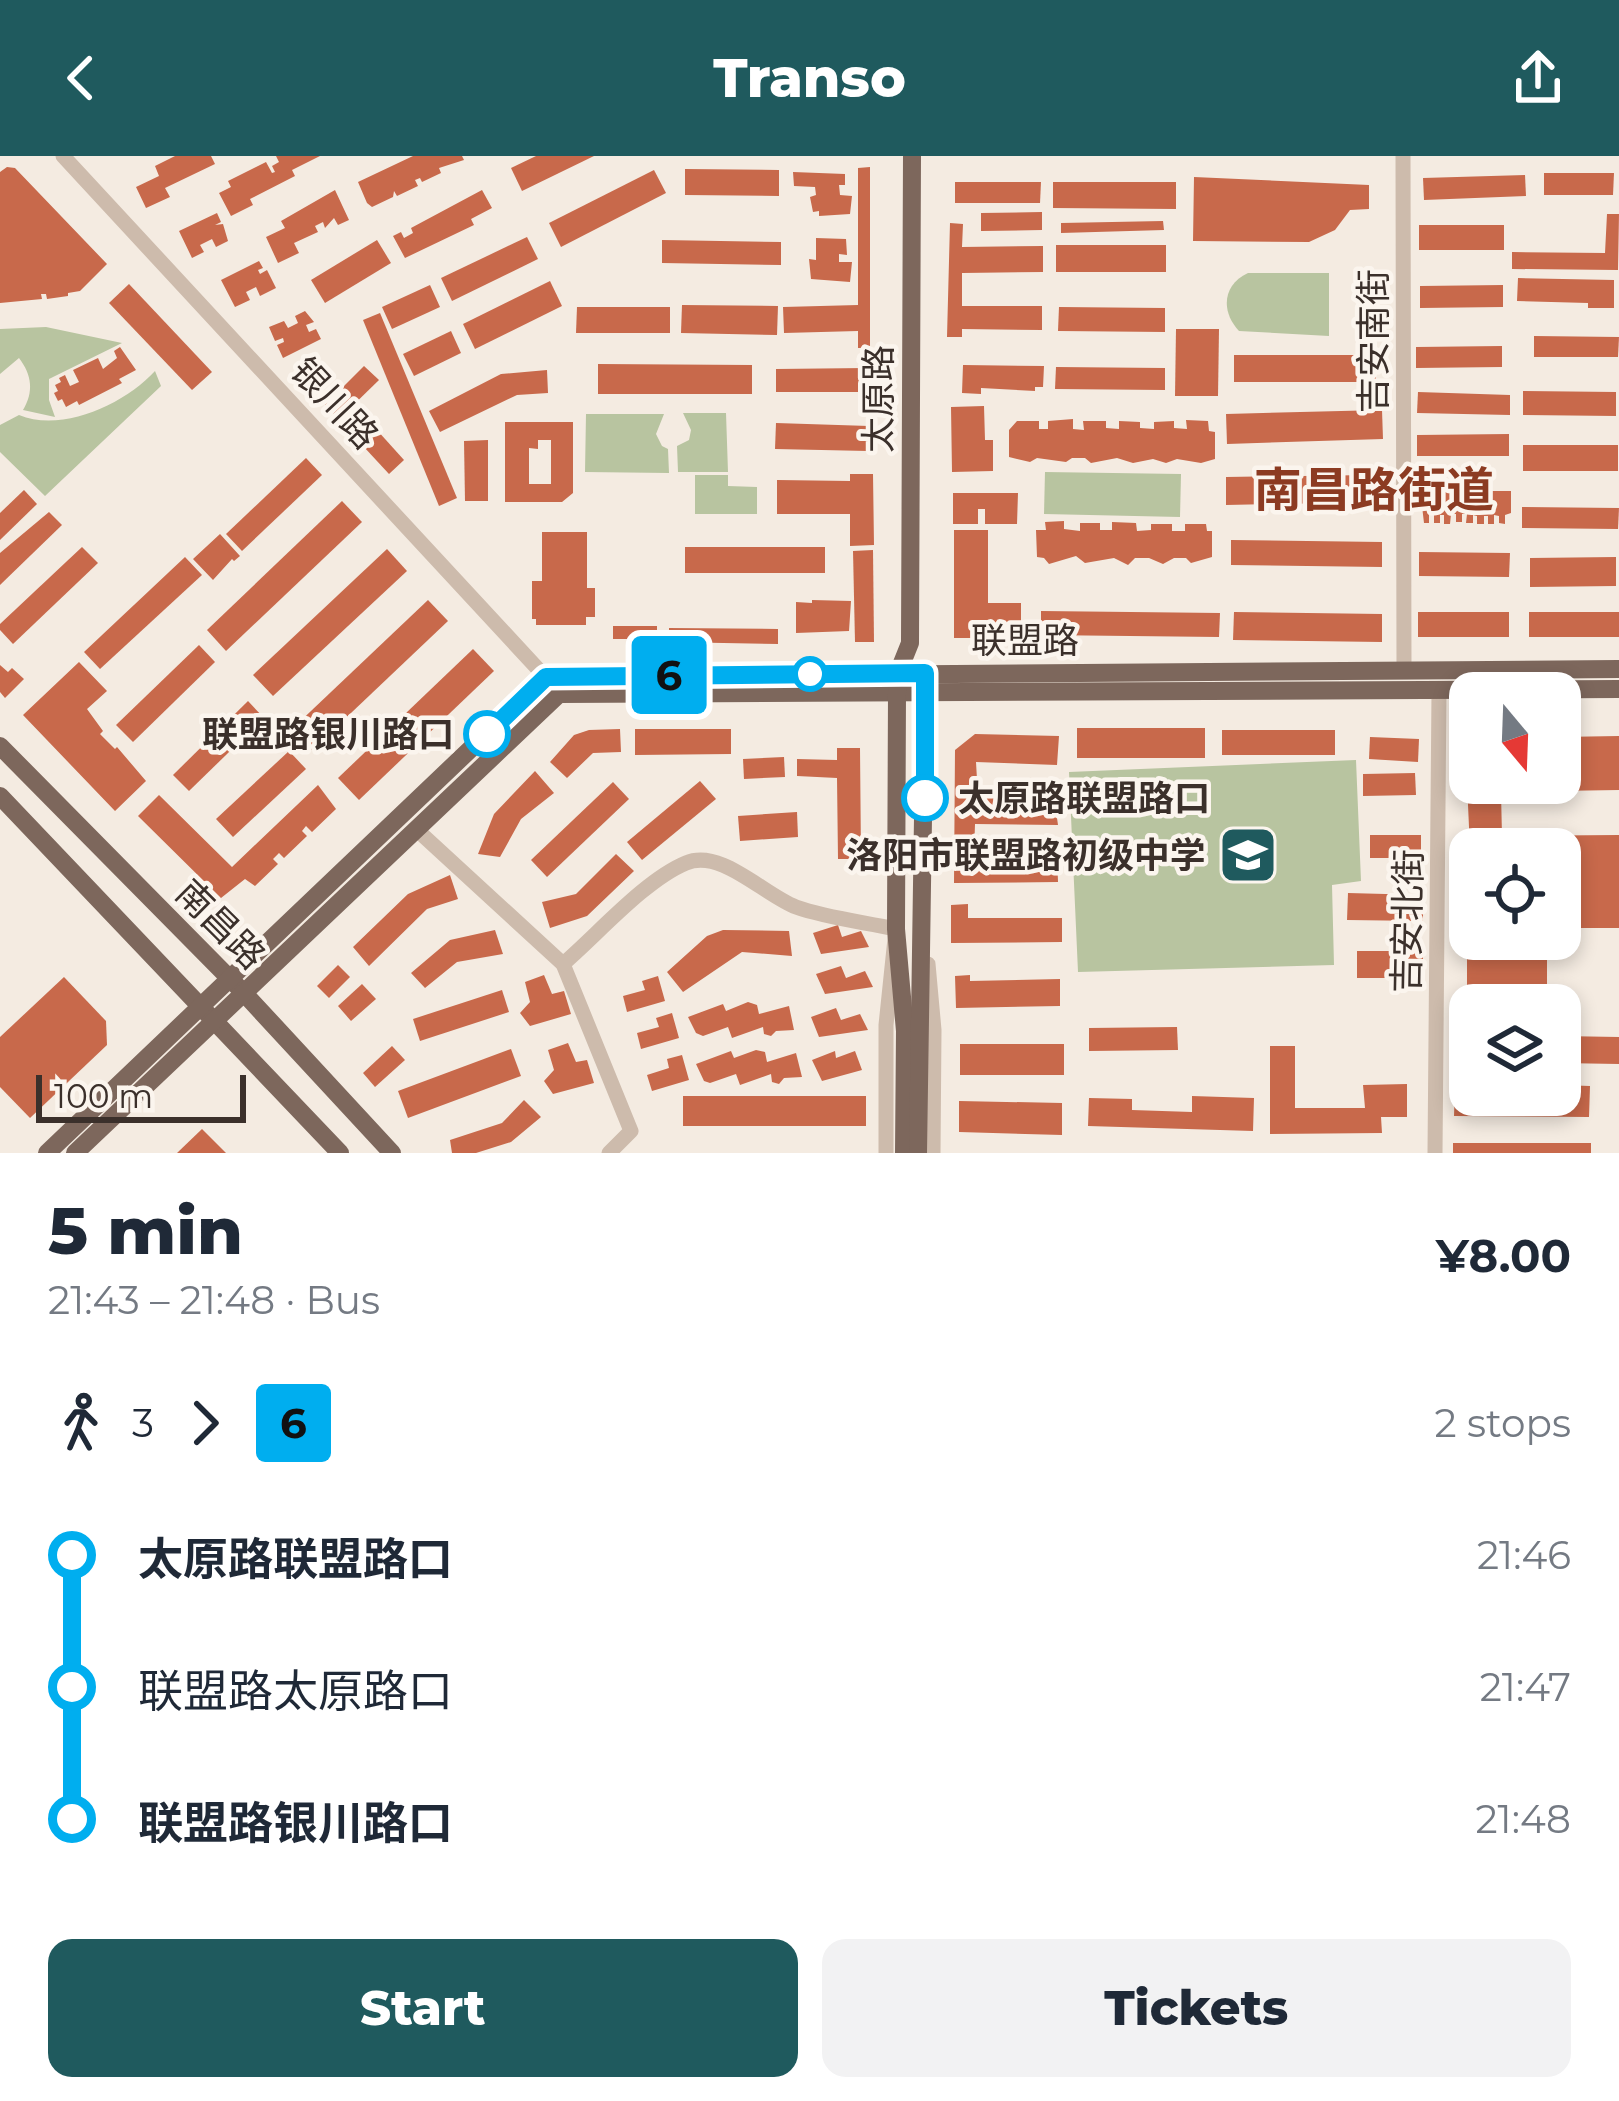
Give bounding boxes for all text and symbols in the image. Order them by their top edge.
icon: back [48,45,114,111]
text: Transo [713,45,906,111]
icon: share [1505,45,1571,111]
street label: 吉安南街 [1351,269,1395,413]
street label: 太原路 [856,345,900,453]
street label: 银川路 [282,348,388,458]
district label: 南昌路街道 [1254,461,1494,519]
street label: 联盟路 [971,618,1079,662]
line badge: 6 [630,636,708,714]
text: 6 [656,649,682,701]
unlabelled marker [794,658,826,690]
north arrow [1449,672,1581,804]
map controls [1449,672,1581,1116]
place label: 联盟路银川路口 [202,712,454,756]
marker: 联盟路银川路口 [465,712,509,756]
marker: 太原路联盟路口 [903,776,947,820]
place label: 太原路联盟路口 [958,776,1210,820]
school or university icon: 洛阳市联盟路初级中学 [1217,824,1279,886]
button: locate [1449,828,1581,960]
place label: 洛阳市联盟路初级中学 [846,833,1206,877]
street label: 吉安北街 [1384,849,1430,993]
street label: 南昌路 [167,870,275,978]
button: layers [1449,984,1581,1116]
scale bar [36,1069,246,1122]
text: 100 m [54,1076,153,1116]
text: 5 min [48,1190,243,1271]
text: ¥8.00 [1436,1228,1571,1283]
text: 21:43 – 21:48 · Bus [48,1276,380,1324]
icon: walk [48,1390,114,1456]
icon: forward [172,1390,238,1456]
text: 6 [280,1397,307,1449]
text: 3 [132,1399,154,1447]
text: 2 stops [1435,1399,1571,1447]
text: 太原路联盟路口 [138,1531,453,1586]
text: 21:46 [1477,1531,1571,1579]
text: 联盟路太原路口 [138,1663,453,1718]
text: 21:47 [1480,1663,1571,1711]
text: 联盟路银川路口 [138,1795,453,1850]
text: 21:48 [1475,1795,1571,1843]
button: Start [48,1939,798,2077]
button: Tickets [822,1939,1571,2077]

